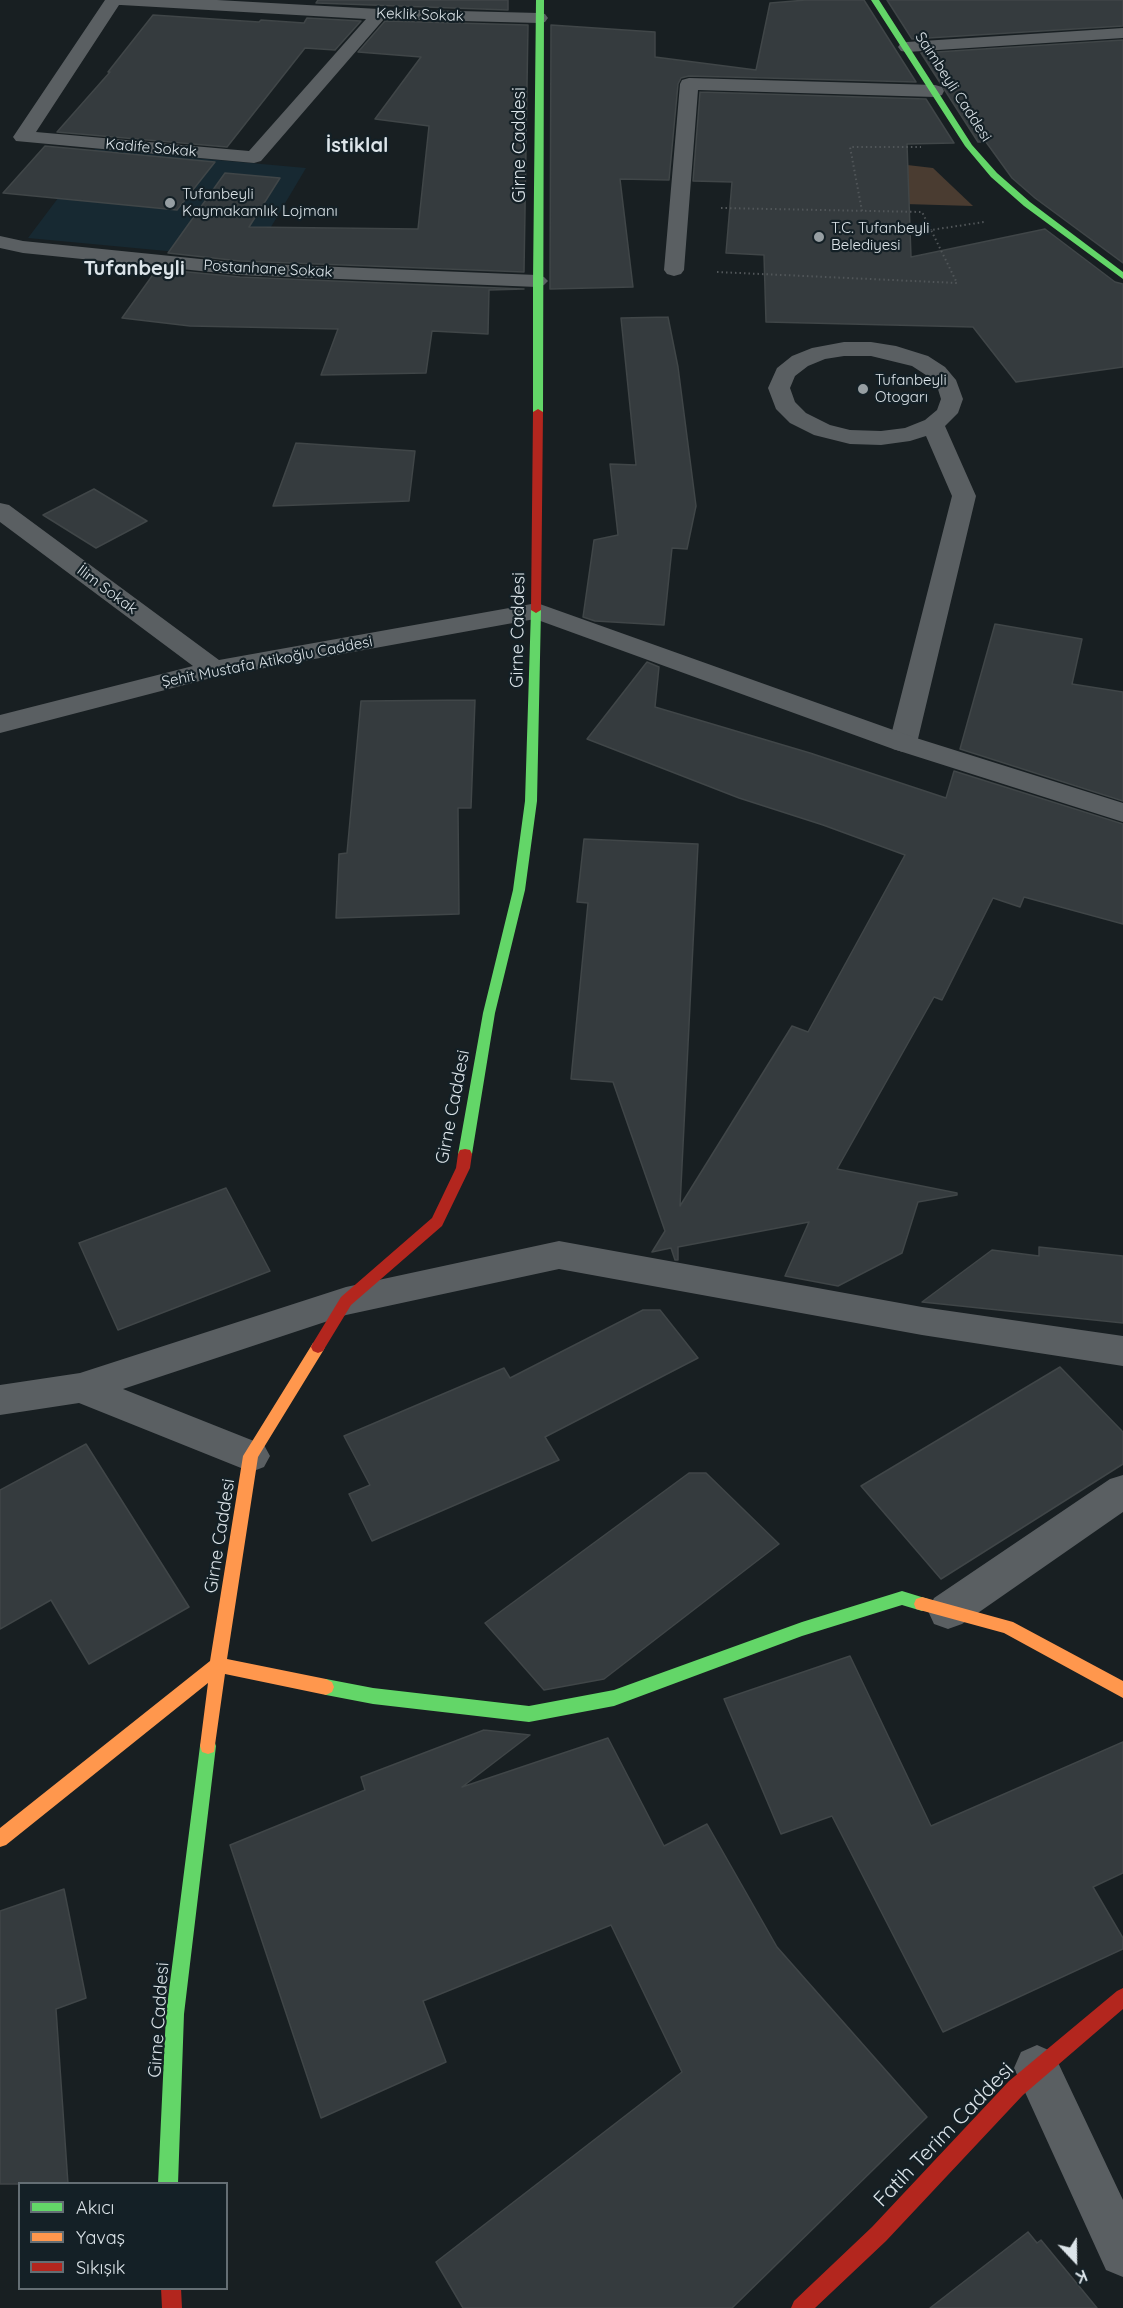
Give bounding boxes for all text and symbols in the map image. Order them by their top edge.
street label: Keklik Sokak [376,4,464,26]
street label: Saimbeyli Caddesi [911,29,995,145]
street label: Girne Caddesi [509,87,531,203]
district label: İstiklal [326,134,388,158]
street label: Kadife Sokak [105,135,197,161]
place label: Tufanbeyli Kaymakamlık Lojmanı [182,185,338,220]
marker: Tufanbeyli Kaymakamlık Lojmanı [163,196,177,210]
place label: T.C. Tufanbeyli Belediyesi [831,219,930,254]
marker: T.C. Tufanbeyli Belediyesi [812,230,826,244]
district label: Tufanbeyli [83,257,185,281]
street label: Postanhane Sokak [203,257,333,281]
place label: Tufanbeyli Otogarı [875,371,947,406]
marker: Tufanbeyli Otogarı [856,382,870,396]
street label: İlim Sokak [73,562,141,618]
street label: Girne Caddesi [506,572,530,688]
street label: Şehit Mustafa Atikoğlu Caddesi [160,633,374,691]
street label: Girne Caddesi [431,1048,475,1166]
street label: Girne Caddesi [200,1477,240,1595]
street label: Girne Caddesi [144,1962,174,2078]
street label: Fatih Terim Caddesi [869,2058,1019,2212]
legend [18,2182,228,2290]
text: Akıcı [76,2196,114,2219]
text: Yavaş [76,2226,125,2249]
north arrow [1045,2230,1105,2290]
text: Sıkışık [76,2256,125,2279]
text: K [1073,2265,1090,2288]

